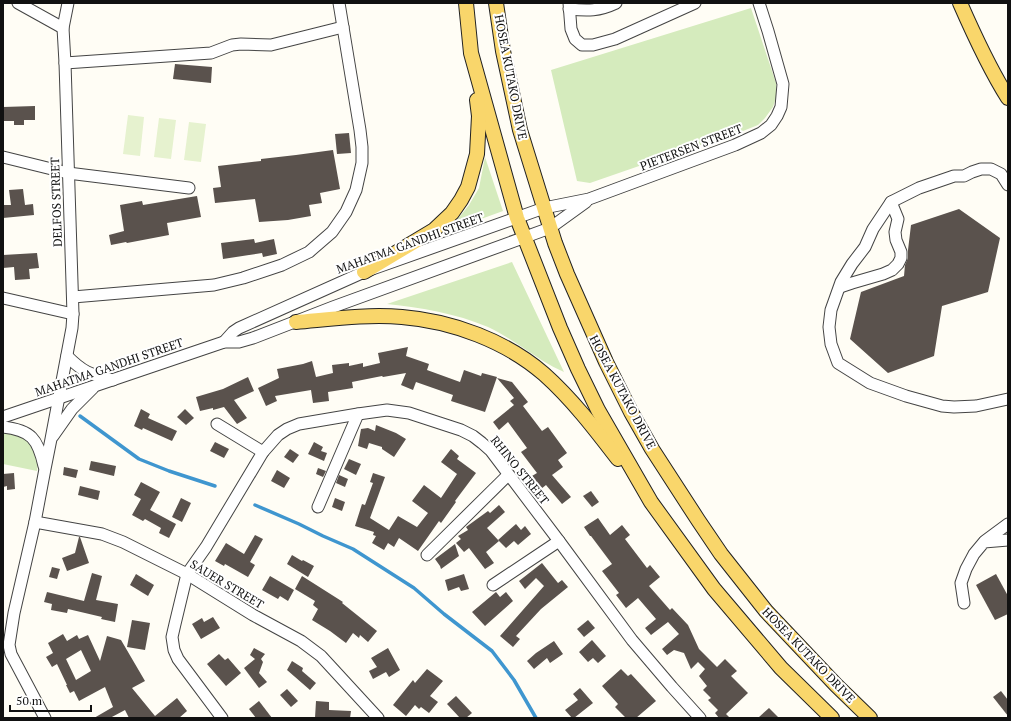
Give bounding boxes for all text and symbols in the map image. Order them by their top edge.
street label: HOSEA KUTAKO DRIVE [492,13,530,141]
street label: PIETERSEN STREET [638,120,745,173]
street label: DELFOS STREET [47,156,65,247]
street label: MAHATMA GANDHI STREET [334,209,486,277]
street label: HOSEA KUTAKO DRIVE [587,332,659,452]
street label: MAHATMA GANDHI STREET [33,334,186,399]
street label: RHINO STREET [488,433,553,508]
street label: SAUER STREET [188,556,267,612]
street label: HOSEA KUTAKO DRIVE [759,604,859,706]
scale bar [10,687,91,713]
text: 50 m [16,693,43,708]

